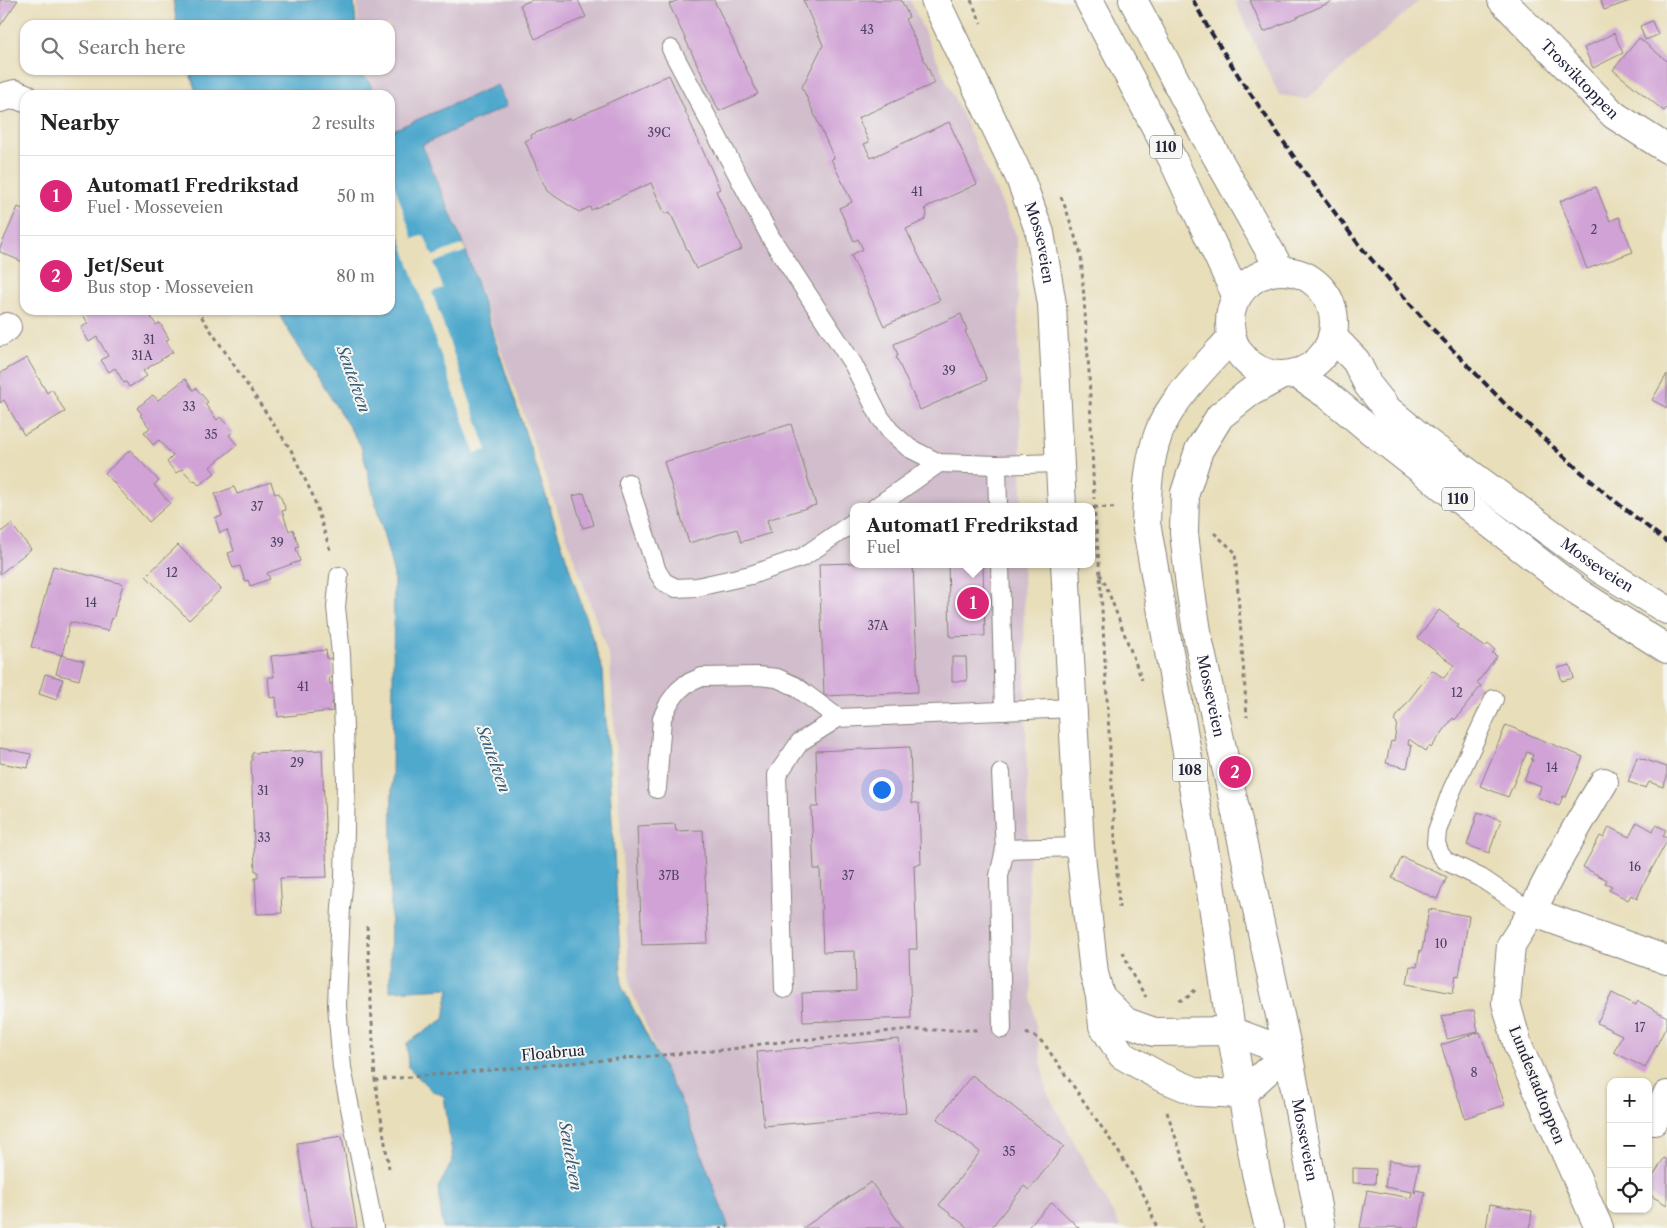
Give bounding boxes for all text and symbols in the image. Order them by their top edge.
search box [20,20,395,75]
house number: 43 [860,22,874,37]
icon: search [38,34,66,62]
street label: Trosviktoppen [1537,35,1623,124]
text: Search here [78,36,186,59]
text: Nearby [40,110,119,135]
text: 2 results [312,113,375,133]
house number: 39C [648,125,670,140]
road number: 110 [1150,136,1182,158]
text: Automat1 Fredrikstad [87,174,299,197]
house number: 41 [911,184,923,199]
text: 1 [52,186,60,206]
text: 50 m [337,186,375,206]
text: Fuel · Mosseveien [87,197,223,217]
street label: Mosseveien [1020,199,1058,285]
house number: 2 [1591,222,1598,237]
text: Jet/Seut [87,254,164,277]
text: 2 [51,266,61,286]
text: 80 m [336,266,375,286]
text: Bus stop · Mosseveien [87,277,254,297]
house number: 31 [143,332,155,347]
water label: Seutelven [332,342,375,415]
house number: 31A [131,348,154,363]
house number: 39 [942,363,956,378]
house number: 33 [182,399,196,414]
house number: 35 [204,427,218,442]
road number: 110 [1442,488,1474,510]
house number: 37 [251,499,263,514]
popup [850,503,1095,568]
text: Automat1 Fredrikstad [867,514,1078,537]
street label: Mosseveien [1557,533,1638,596]
house number: 39 [270,535,284,550]
text: Fuel [867,537,900,557]
house number: 12 [166,565,178,580]
pin: 1 [957,584,989,622]
house number: 14 [85,595,97,610]
house number: 37A [868,618,890,633]
street label: Mosseveien [1193,653,1229,739]
house number: 41 [297,679,309,694]
house number: 12 [1451,685,1463,700]
water label: Seutelven [472,722,515,795]
pin: 2 [1219,753,1251,791]
house number: 29 [290,755,304,770]
road number: 108 [1172,758,1208,782]
house number: 14 [1546,760,1558,775]
your location [869,777,895,803]
house number: 31 [257,783,269,798]
house number: 33 [257,830,271,845]
house number: 16 [1629,859,1641,874]
house number: 37B [659,868,679,883]
house number: 37 [842,868,854,883]
house number: 10 [1435,936,1447,951]
house number: 17 [1635,1020,1646,1035]
street label: Lundestadtoppen [1505,1023,1570,1147]
street label: Floabrua [520,1040,586,1065]
house number: 8 [1470,1065,1478,1080]
map controls [1607,1078,1652,1213]
button: + [1607,1078,1652,1123]
street label: Mosseveien [1288,1097,1322,1183]
water label: Seutelven [555,1119,587,1192]
button: − [1607,1123,1652,1168]
house number: 35 [1002,1144,1016,1159]
button: locate [1607,1168,1652,1213]

